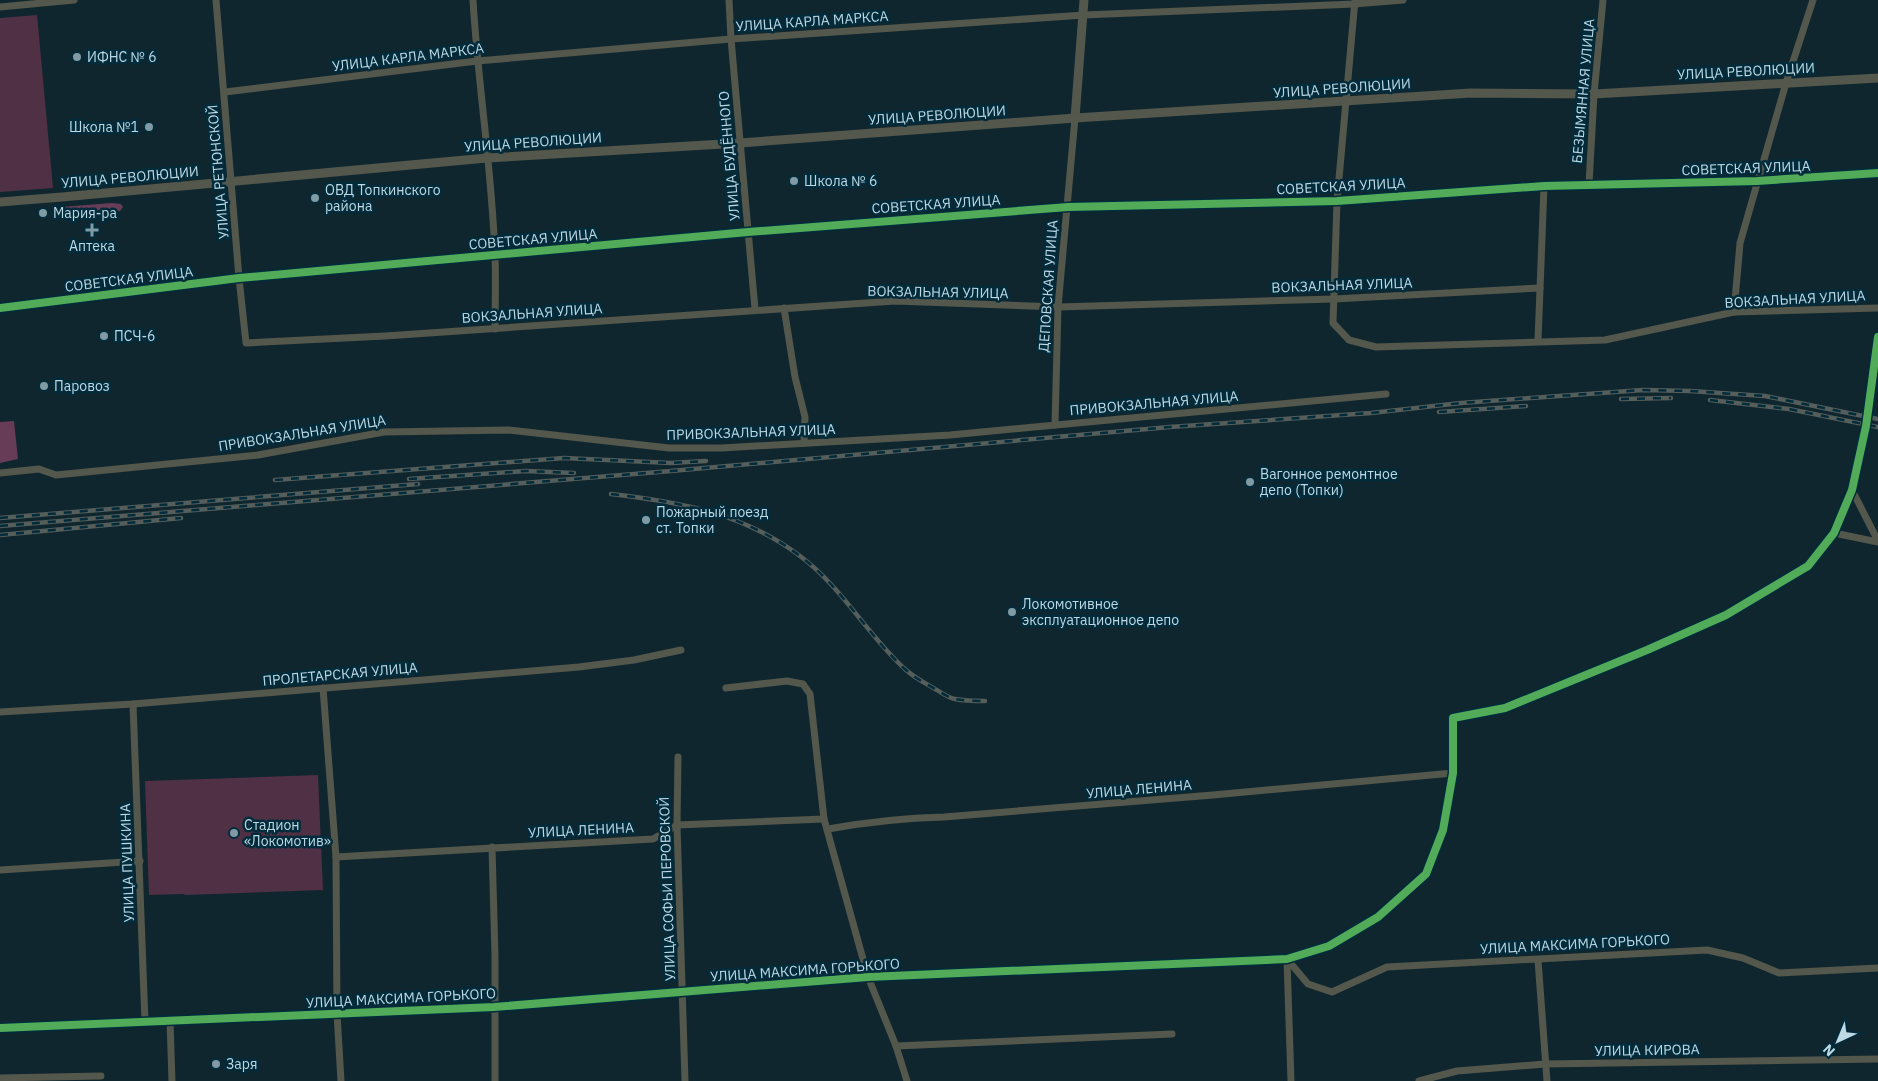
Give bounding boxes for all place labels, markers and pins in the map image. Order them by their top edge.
place label: ИФНС № 6 [87,48,157,66]
marker: ИФНС № 6 [71,51,83,63]
place label: Школа №1 [69,118,139,136]
marker: Школа №1 [143,121,155,133]
place label: Школа № 6 [804,172,877,190]
marker: Школа № 6 [788,175,800,187]
place label: ОВД Топкинского района [325,181,441,215]
marker: ОВД Топкинского района [309,192,321,204]
place label: Мария-ра [53,204,117,222]
marker: Мария-ра [37,207,49,219]
marker: Аптека [86,224,98,236]
place label: Аптека [69,237,116,255]
place label: ПСЧ-6 [114,327,155,345]
marker: ПСЧ-6 [98,330,110,342]
place label: Паровоз [54,377,110,395]
marker: Паровоз [38,380,50,392]
place label: Вагонное ремонтное депо (Топки) [1260,465,1398,499]
marker: Вагонное ремонтное депо (Топки) [1244,476,1256,488]
place label: Пожарный поезд ст. Топки [656,503,768,537]
marker: Пожарный поезд ст. Топки [640,514,652,526]
place label: Локомотивное эксплуатационное депо [1022,595,1179,629]
marker: Локомотивное эксплуатационное депо [1006,606,1018,618]
place label: Стадион «Локомотив» [244,816,331,850]
marker: Стадион «Локомотив» [228,827,240,839]
place label: Заря [226,1055,257,1073]
marker: Заря [210,1058,222,1070]

